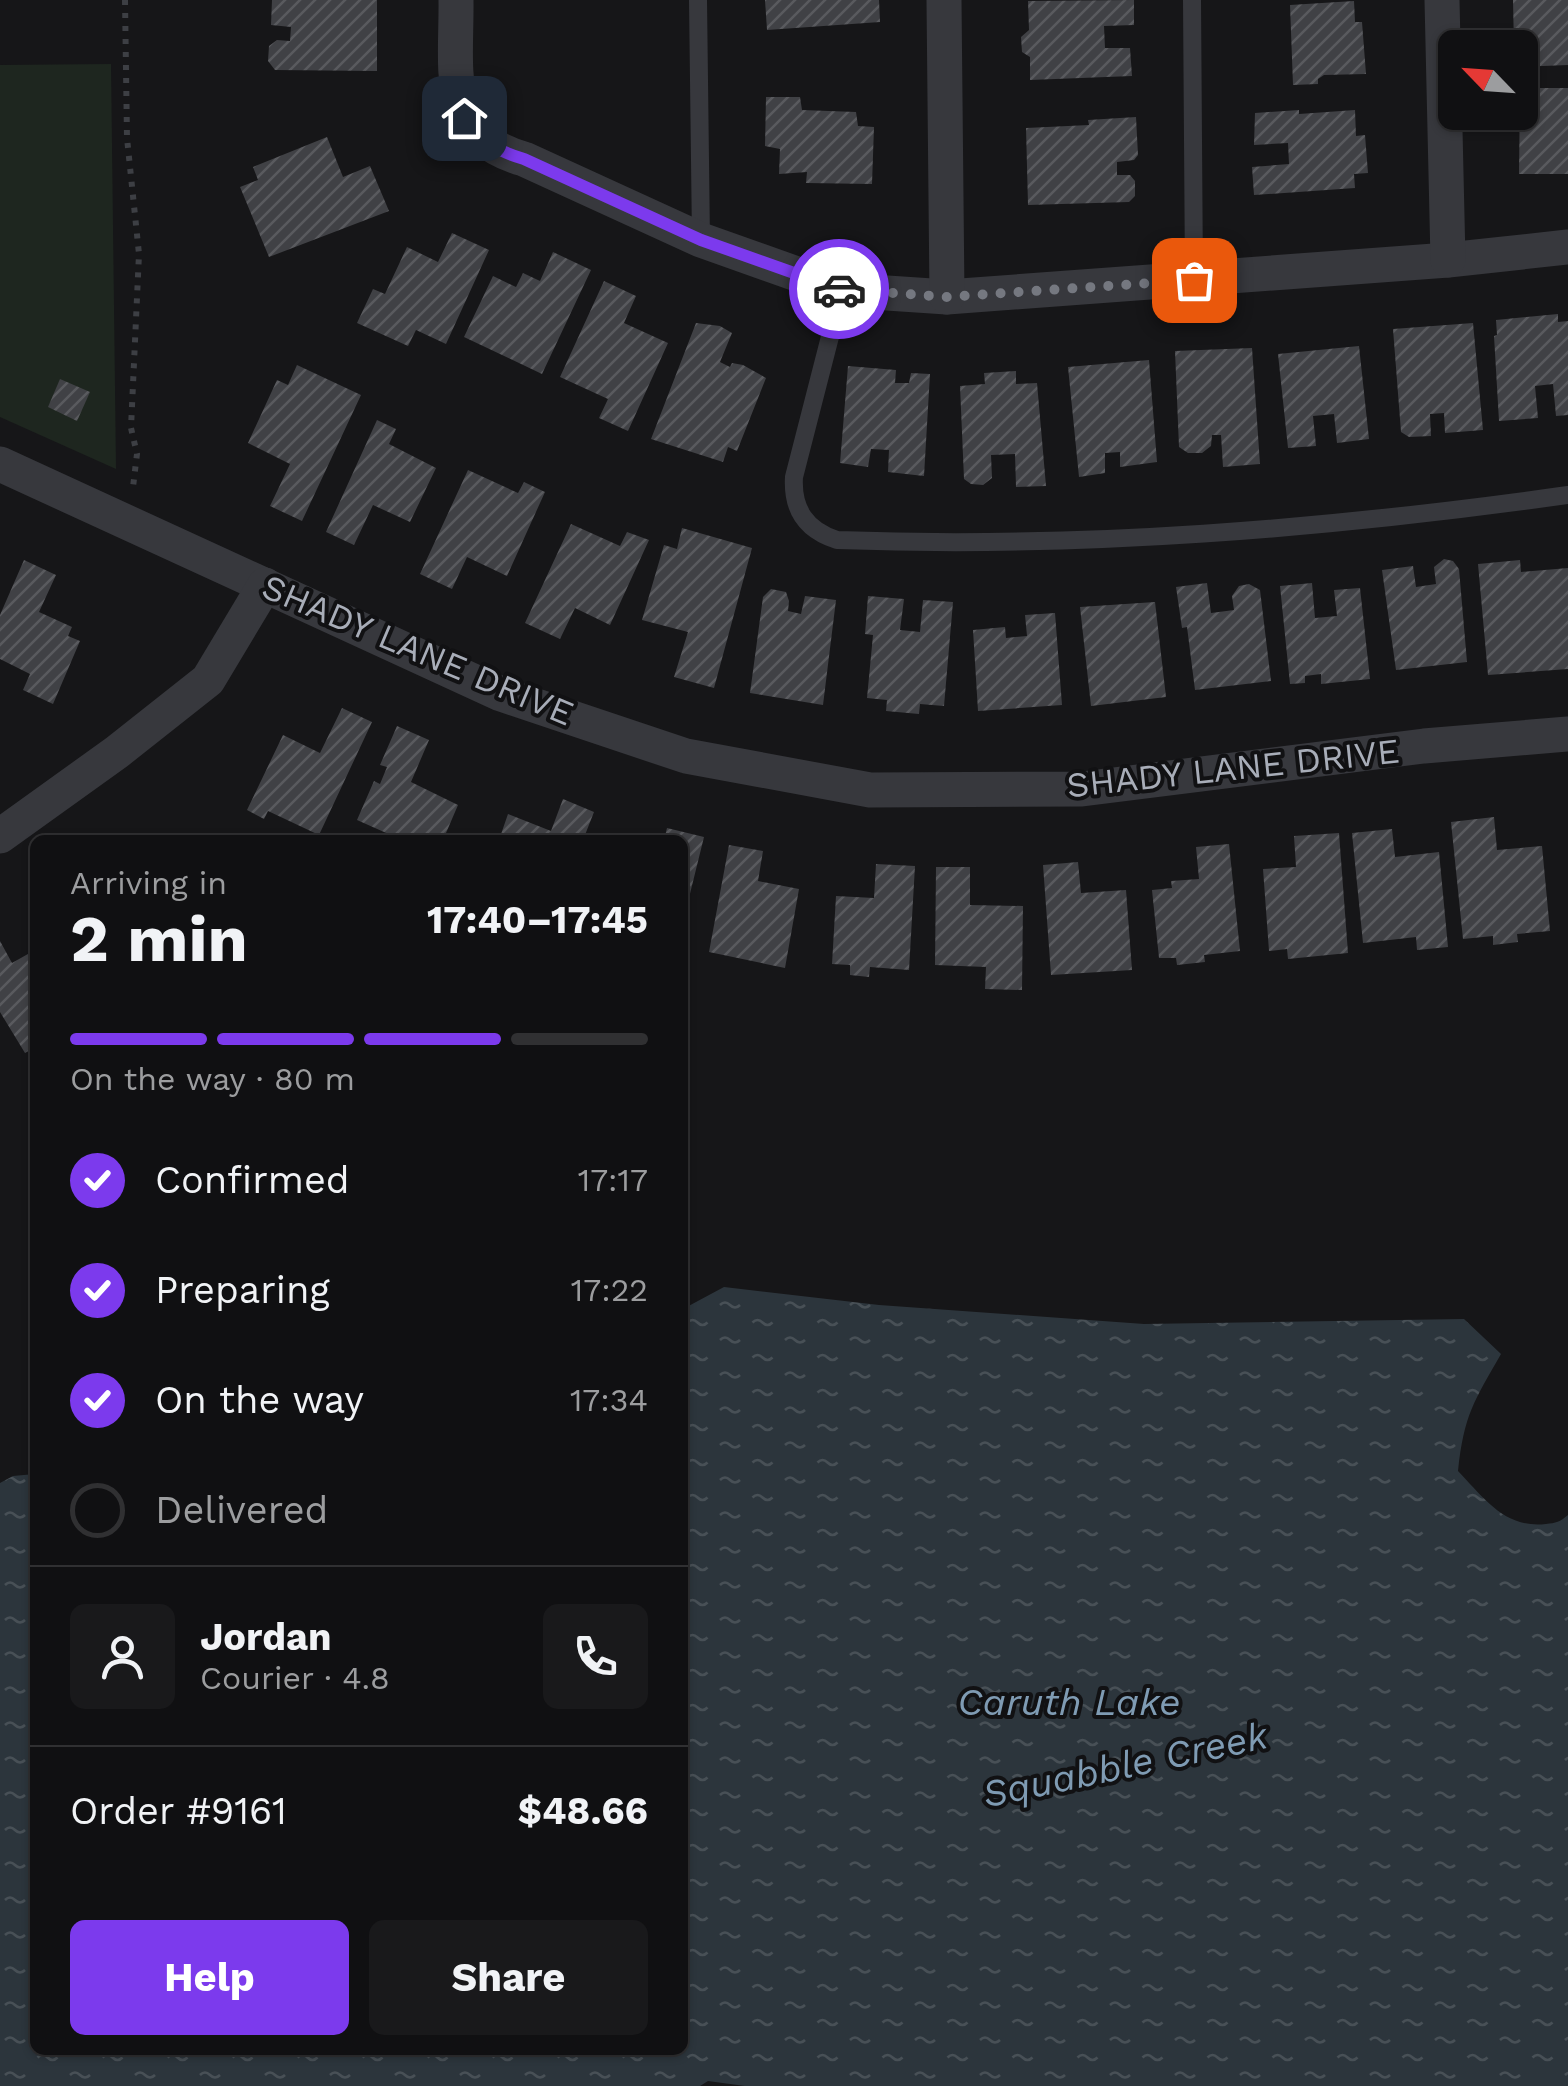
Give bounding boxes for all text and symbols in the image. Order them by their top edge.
north arrow [1438,30,1538,130]
map controls [1438,30,1538,130]
pin [422,76,507,161]
icon: home [437,91,492,146]
pin [1152,238,1237,323]
courier [789,239,889,339]
icon: bag [1167,253,1222,308]
icon: car [812,262,867,317]
street label: SHADY LANE DRIVE [256,565,580,735]
street label: SHADY LANE DRIVE [1065,730,1401,806]
text: Arriving in [70,864,227,902]
text: 17:40–17:45 [427,898,648,942]
text: 2 min [70,901,248,977]
text: On the way · 80 m [70,1060,355,1098]
icon: check [70,1153,125,1208]
text: Confirmed [155,1158,350,1202]
text: 17:17 [578,1161,648,1199]
icon: check [70,1263,125,1318]
text: Preparing [155,1268,330,1312]
text: 17:22 [571,1271,648,1309]
icon: check [70,1373,125,1428]
text: On the way [155,1378,364,1422]
text: 17:34 [570,1381,648,1419]
text: Delivered [155,1488,328,1532]
button: person [70,1604,175,1709]
button: phone [543,1604,648,1709]
text: Jordan [200,1615,332,1659]
text: Courier · 4.8 [200,1659,390,1697]
water label: Caruth Lake [957,1680,1181,1724]
water label: Squabble Creek [979,1713,1273,1817]
text: Order #9161 [70,1789,287,1833]
text: $48.66 [518,1789,648,1833]
button: Help [70,1920,349,2035]
button: Share [369,1920,648,2035]

